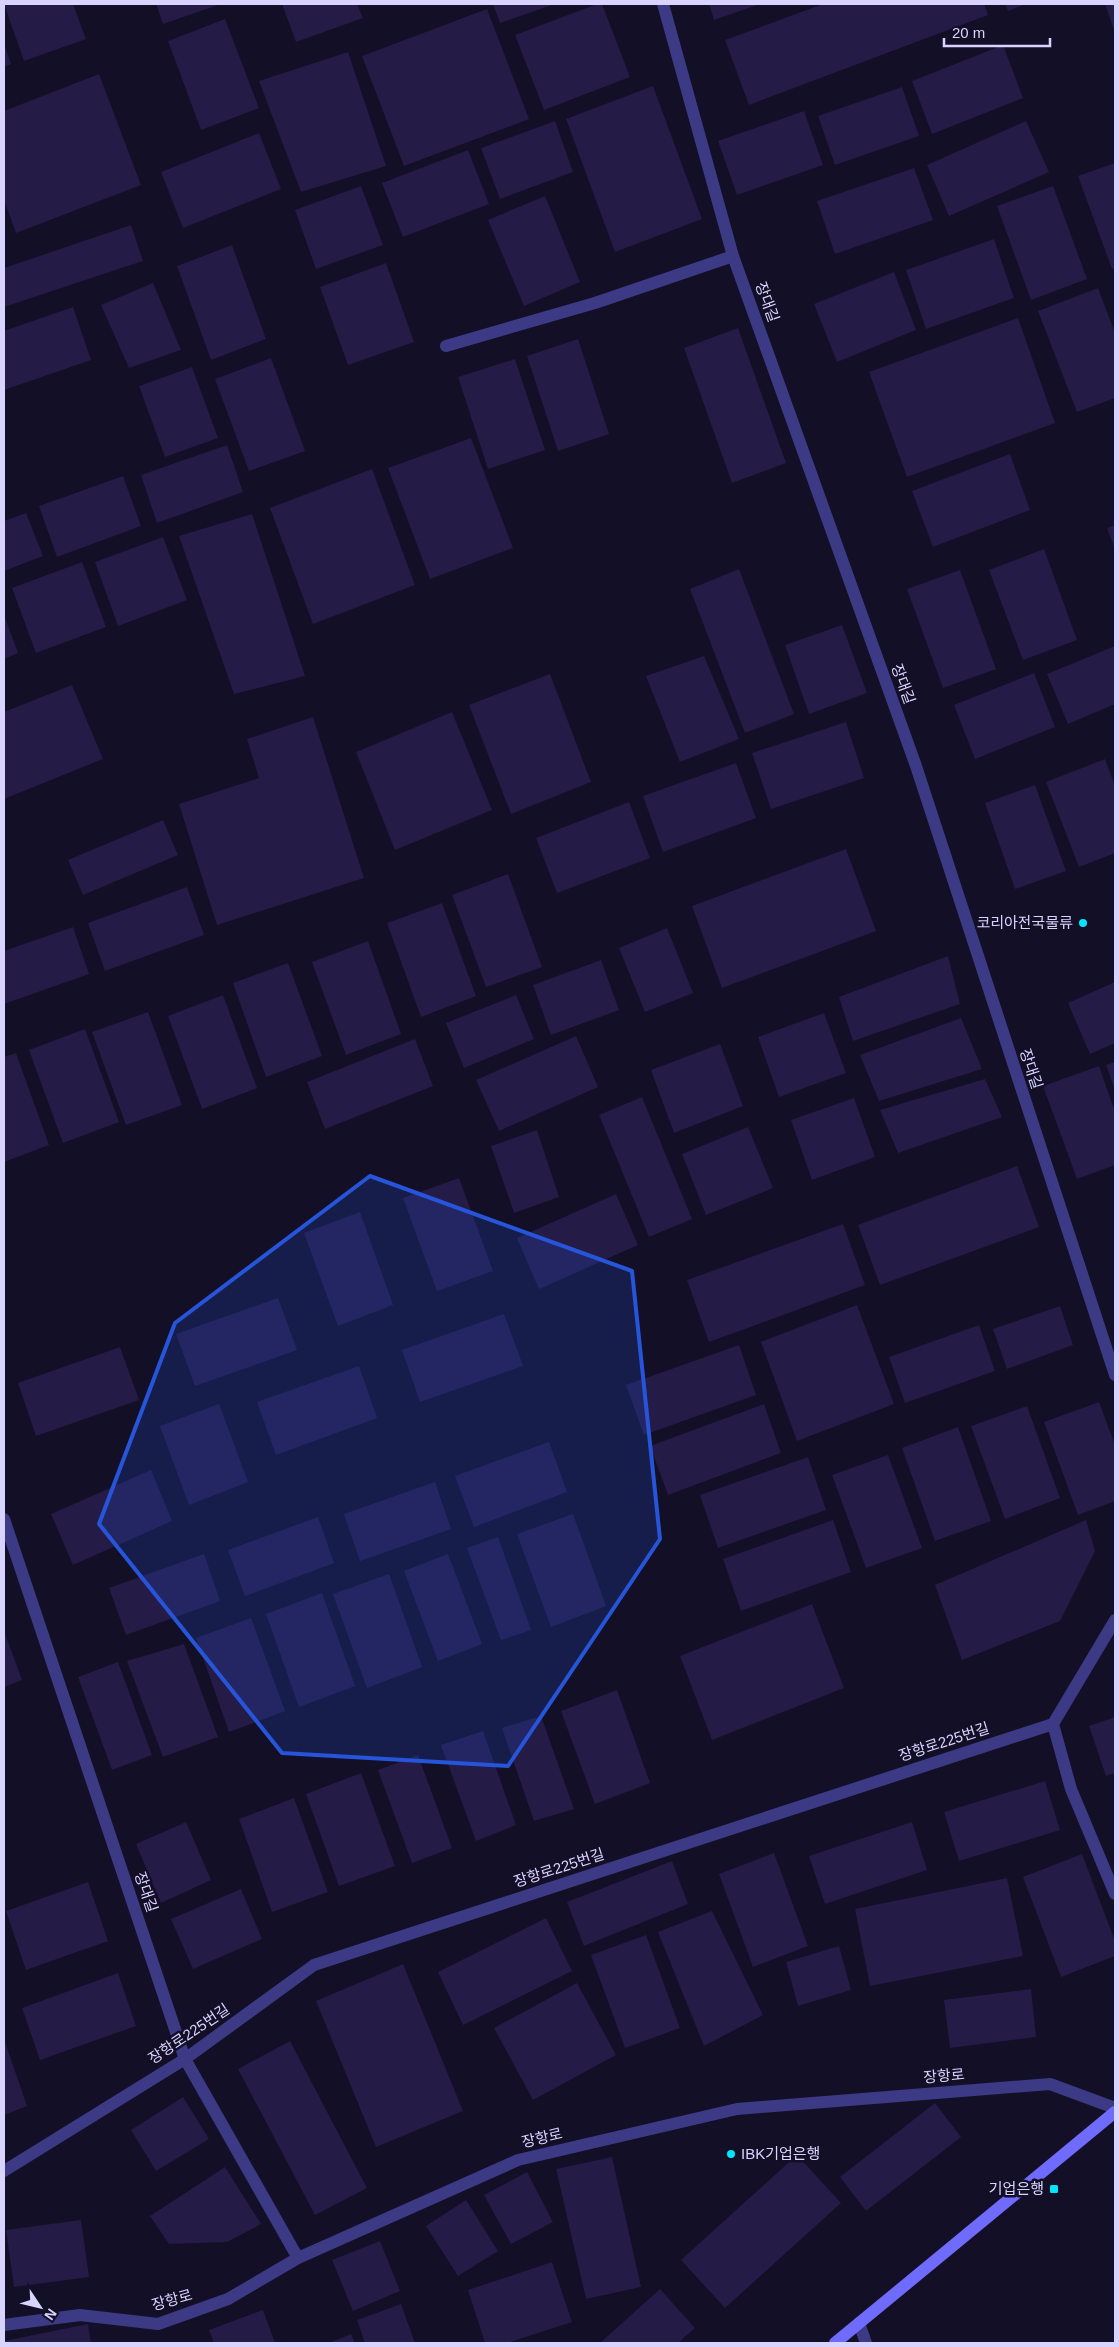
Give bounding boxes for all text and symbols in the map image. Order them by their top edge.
scale bar [944,15,1050,47]
text: 20 m [952,24,985,41]
street label: 장대길 [752,279,783,324]
street label: 장대길 [888,661,919,706]
place label: 코리아전국물류 [976,914,1073,931]
marker: 코리아전국물류 [1077,917,1089,929]
street label: 장대길 [1017,1047,1046,1091]
street label: 장항로225번길 [897,1719,991,1764]
street label: 장항로225번길 [512,1845,606,1890]
street label: 장대길 [132,1869,161,1914]
street label: 장항로225번길 [145,2000,232,2067]
street label: 장항로 [923,2065,965,2086]
street label: 장항로 [520,2125,564,2150]
place label: IBK기업은행 [741,2145,820,2162]
marker: IBK기업은행 [725,2148,737,2160]
place label: 기업은행 [989,2180,1044,2197]
marker: 기업은행 [1048,2183,1060,2195]
north arrow [15,2282,65,2332]
street label: 장항로 [150,2286,194,2313]
text: N [41,2306,60,2323]

